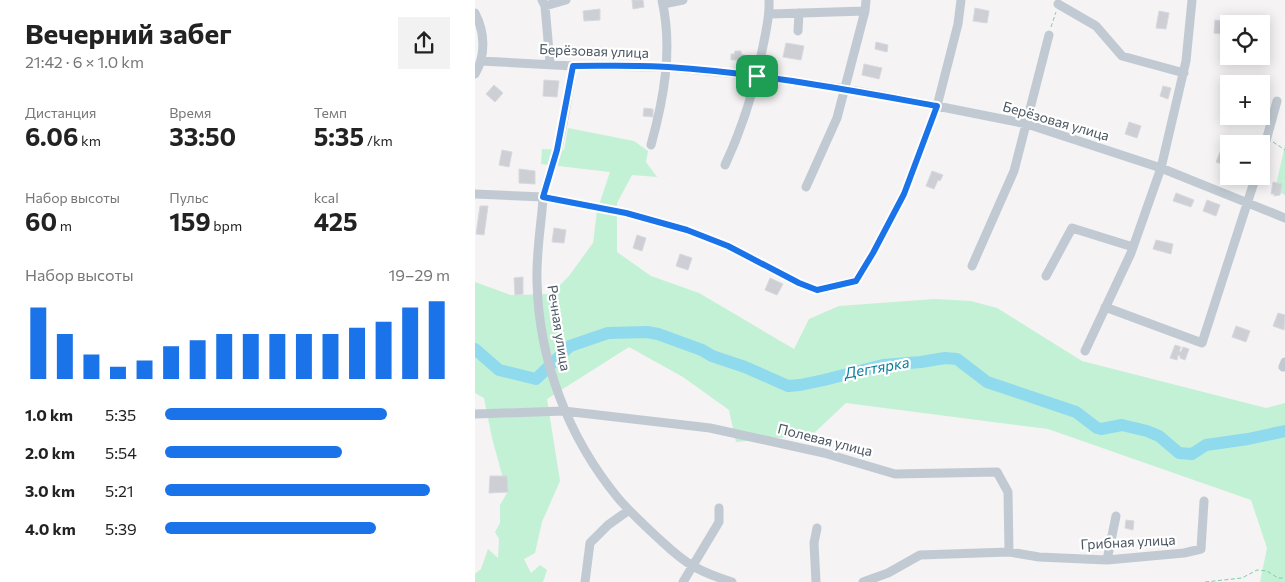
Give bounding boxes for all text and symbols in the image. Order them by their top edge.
map controls [1220,15,1270,185]
button: locate [1220,15,1270,65]
text: Вечерний забег [25,16,232,50]
button: share [398,17,450,69]
street label: Берёзовая улица [539,40,649,61]
text: 21:42 · 6 × 1.0 km [25,52,144,71]
pin [736,55,778,97]
icon: arrive [743,62,771,90]
button: + [1220,75,1270,125]
street label: Берёзовая улица [1001,97,1111,144]
text: Дистанция [25,104,96,121]
text: Время [169,104,211,121]
text: Темп [314,104,347,121]
text: 6.06 [25,121,78,151]
text: 33:50 [169,121,236,151]
text: 5:35 [314,121,364,151]
text: km [78,132,101,149]
text: /km [364,132,393,149]
button: − [1220,135,1270,185]
text: Набор высоты [25,189,120,206]
text: Пульс [169,189,209,206]
text: kcal [314,189,339,206]
text: 60 [25,206,57,236]
text: 159 [169,206,211,236]
text: 425 [314,206,358,236]
text: m [57,217,72,234]
text: bpm [211,217,242,234]
text: Набор высоты [25,265,134,284]
text: 19–29 m [388,265,450,284]
street label: Речная улица [544,284,575,372]
water label: Дегтярка [841,352,911,382]
text: 1.0 km [25,405,73,424]
text: 5:35 [105,405,136,424]
street label: Полевая улица [776,420,874,460]
text: 2.0 km [25,443,75,462]
text: 5:54 [105,443,137,462]
text: 3.0 km [25,481,75,500]
text: 5:21 [105,481,134,500]
text: 4.0 km [25,519,76,538]
text: 5:39 [105,519,137,538]
street label: Грибная улица [1080,531,1176,552]

